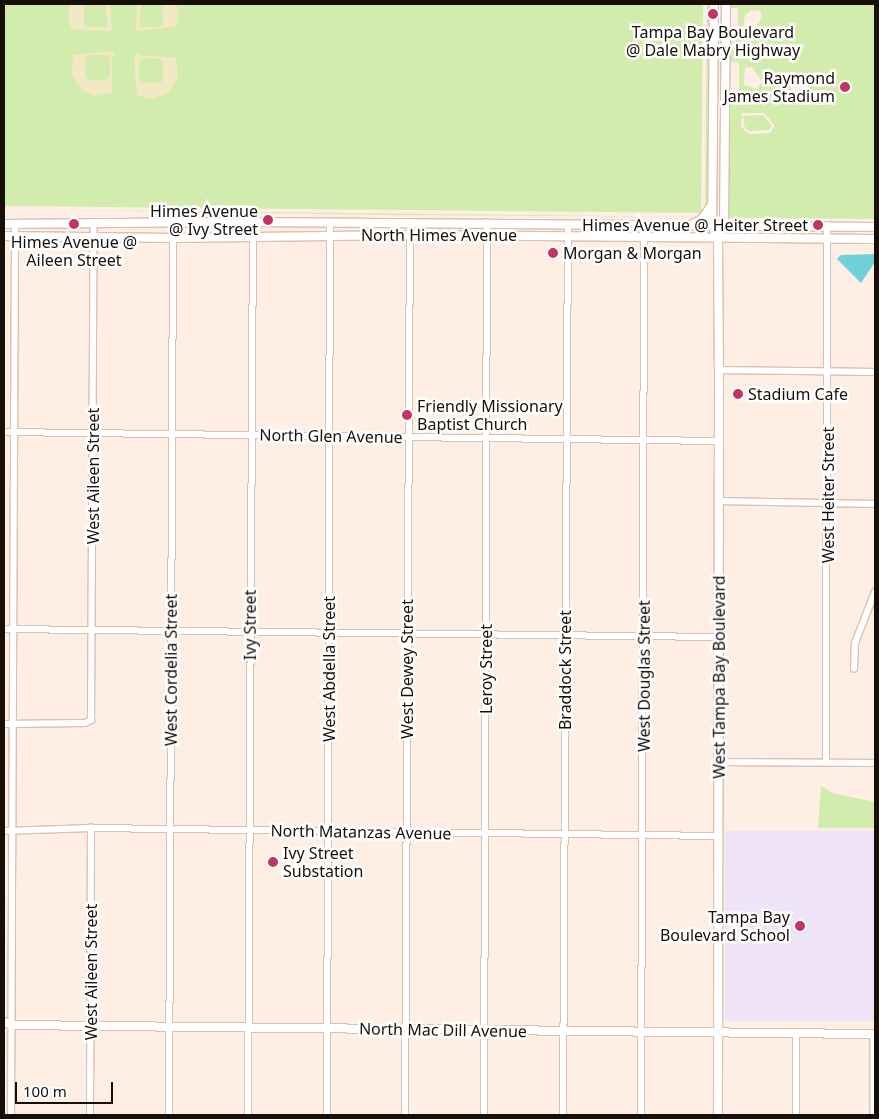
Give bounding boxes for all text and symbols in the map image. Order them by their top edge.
marker: Tampa Bay Boulevard @ Dale Mabry Highway [707,8,719,20]
place label: Tampa Bay Boulevard @ Dale Mabry Highway [626,22,800,60]
place label: Raymond James Stadium [723,68,835,106]
marker: Raymond James Stadium [839,81,851,93]
place label: Himes Avenue @ Ivy Street [150,201,258,239]
marker: Himes Avenue @ Ivy Street [262,214,274,226]
place label: Himes Avenue @ Heiter Street [582,215,808,235]
marker: Himes Avenue @ Aileen Street [68,218,80,230]
marker: Himes Avenue @ Heiter Street [812,219,824,231]
street label: North Himes Avenue [361,225,517,245]
place label: Himes Avenue @ Aileen Street [11,232,137,270]
place label: Morgan & Morgan [563,243,702,263]
marker: Morgan & Morgan [547,247,559,259]
place label: Stadium Cafe [748,384,848,404]
marker: Stadium Cafe [732,388,744,400]
place label: Friendly Missionary Baptist Church [417,396,563,434]
street label: West Aileen Street [83,408,103,544]
marker: Friendly Missionary Baptist Church [401,409,413,421]
street label: North Glen Avenue [259,425,403,447]
street label: West Heiter Street [818,427,838,563]
street label: West Tampa Bay Boulevard [709,575,729,779]
street label: Ivy Street [240,590,260,660]
street label: West Cordelia Street [161,594,181,746]
street label: West Abdella Street [319,596,339,742]
street label: West Dewey Street [397,599,417,739]
street label: West Douglas Street [634,600,654,752]
street label: Braddock Street [555,610,575,730]
street label: Leroy Street [476,624,496,714]
street label: North Matanzas Avenue [270,821,452,843]
place label: Ivy Street Substation [283,843,363,881]
marker: Ivy Street Substation [267,856,279,868]
street label: West Aileen Street [81,904,101,1040]
place label: Tampa Bay Boulevard School [660,907,790,945]
marker: Tampa Bay Boulevard School [794,920,806,932]
street label: North Mac Dill Avenue [359,1019,527,1041]
scale bar [18,1072,115,1104]
text: 100 m [23,1081,67,1101]

